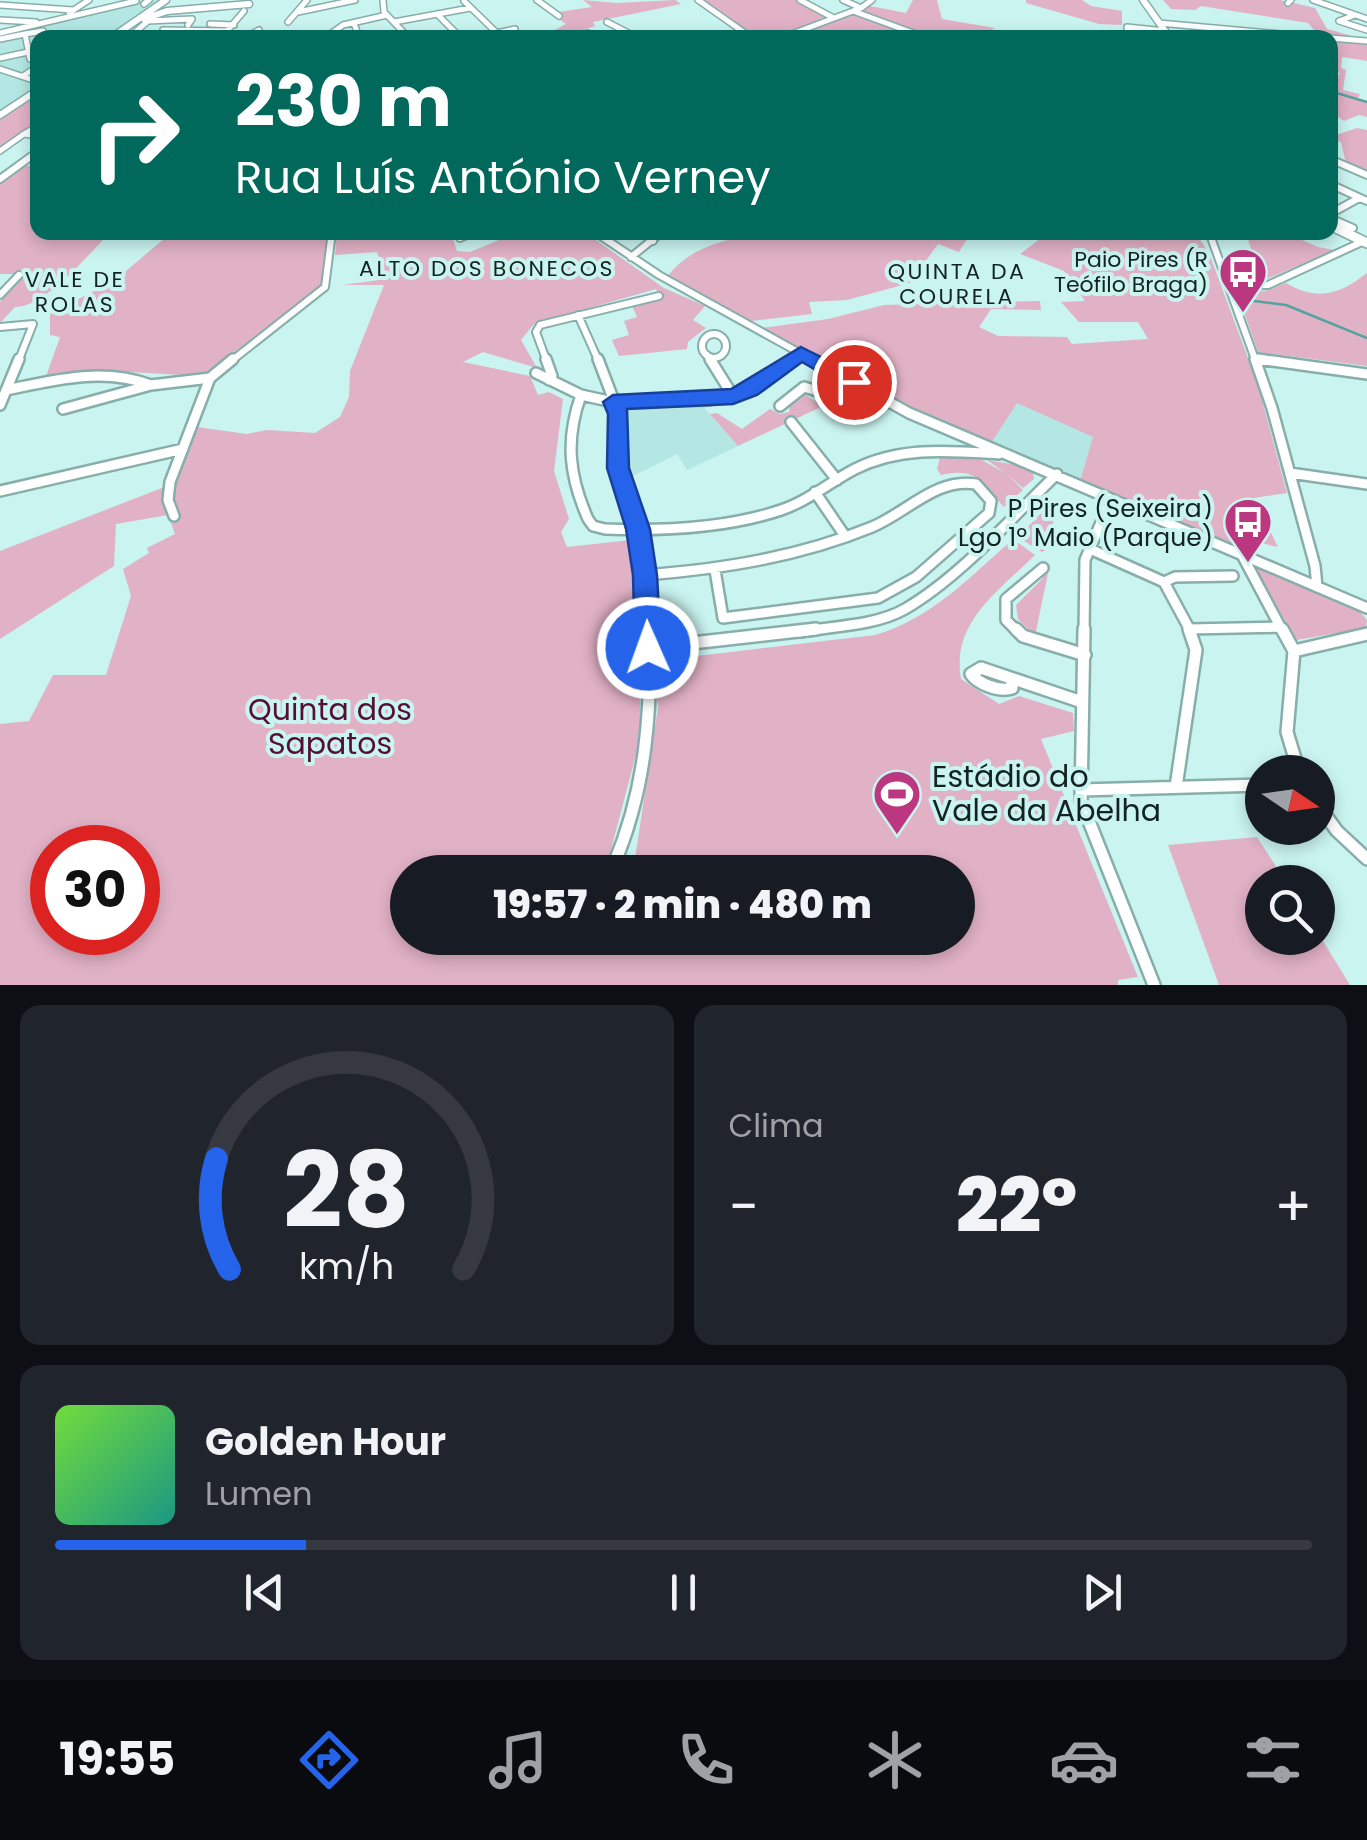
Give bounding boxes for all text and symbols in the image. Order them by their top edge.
text: 230 m [235,52,452,151]
icon: right [70,70,200,200]
text: Rua Luís António Verney [235,146,771,209]
place label: Paio Pires (R Teófilo Braga) [1054,244,1208,300]
bus stop icon: Paio Pires (R Teófilo Braga) [1217,246,1269,314]
district label: ALTO DOS BONECOS [359,253,615,284]
district label: QUINTA DA COURELA [888,256,1026,312]
district label: VALE DE ROLAS [25,264,125,320]
pin [812,340,897,425]
icon: arrive [827,355,882,410]
place label: P Pires (Seixeira) Lgo 1º Maio (Parque) [958,491,1213,555]
bus stop icon: P Pires (Seixeira) Lgo 1º Maio (Parque) [1222,496,1274,564]
position arrow [596,596,700,700]
park label: Quinta dos Sapatos [248,688,412,765]
place label: Estádio do Vale da Abelha [932,755,1161,832]
north arrow [1245,755,1335,845]
map controls [1245,755,1335,955]
sports icon: Estádio do Vale da Abelha [871,768,923,836]
speed limit sign: 30 [30,825,160,955]
button: search [1245,865,1335,955]
text: 19:57 · 2 min · 480 m [493,878,872,931]
text: Clima [729,1103,824,1148]
text: 28 [283,1118,410,1263]
text: 22° [956,1153,1077,1258]
text: − [729,1168,759,1245]
text: + [1274,1168,1312,1245]
text: km/h [299,1241,394,1292]
text: Golden Hour [205,1415,446,1468]
text: Lumen [205,1471,313,1516]
icon: previous [237,1565,292,1620]
icon: pause [656,1565,711,1620]
icon: next [1075,1565,1130,1620]
icon: directions [294,1725,364,1795]
icon: music [483,1725,553,1795]
icon: phone [671,1725,741,1795]
icon: climate [860,1725,930,1795]
icon: car [1049,1725,1119,1795]
icon: filters [1238,1725,1308,1795]
text: 19:55 [59,1728,175,1791]

